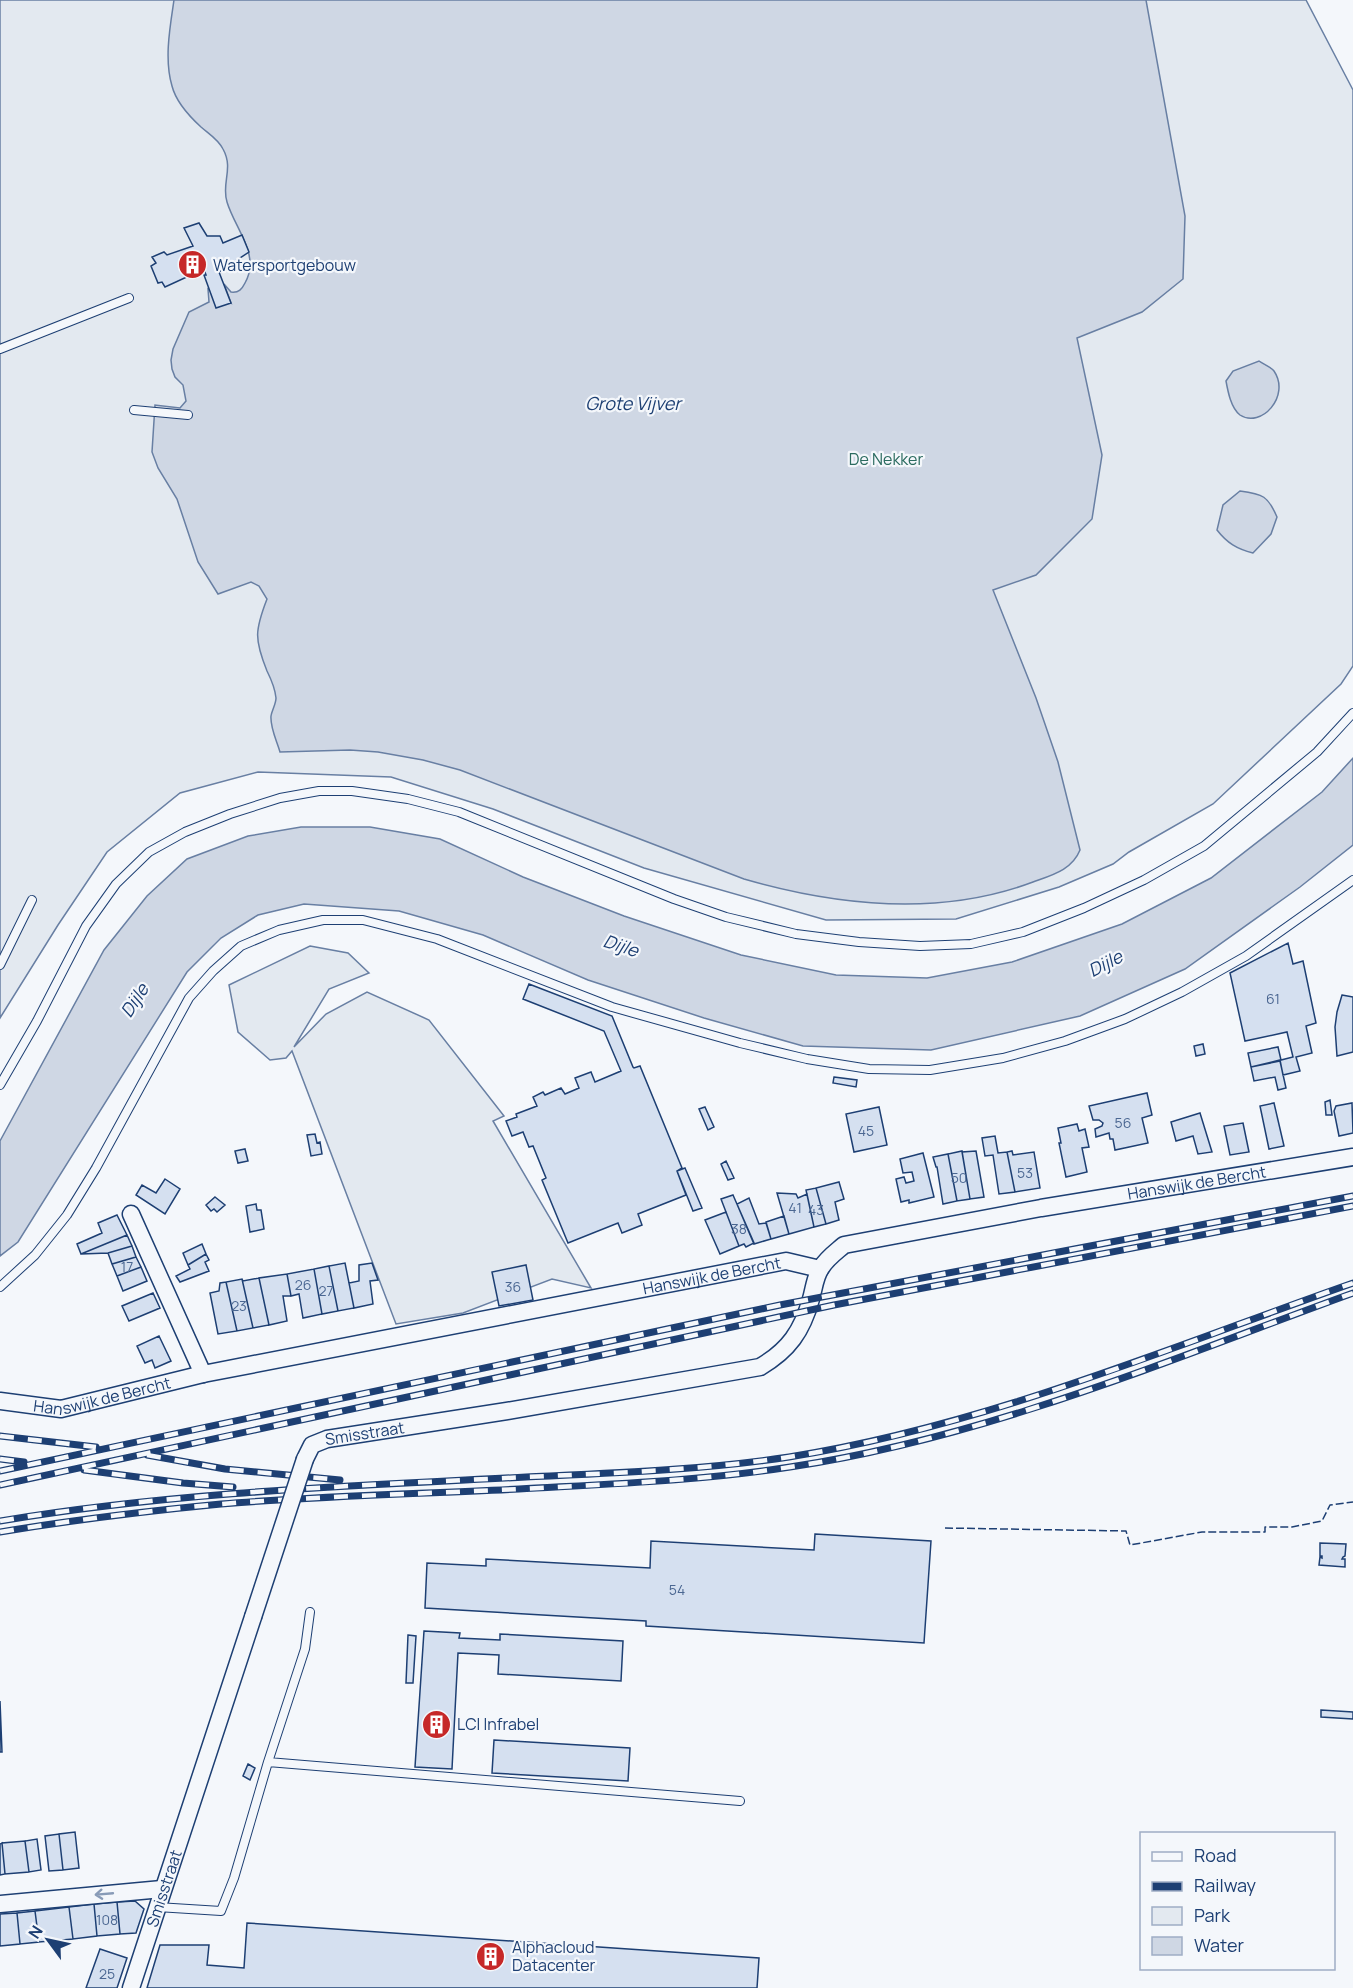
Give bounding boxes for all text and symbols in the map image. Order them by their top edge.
building icon: Watersportgebouw [176,249,208,281]
place label: Watersportgebouw [213,254,356,276]
water label: Grote Vijver [585,391,683,415]
park label: De Nekker [849,448,923,470]
water label: Dijle [600,928,643,962]
water label: Dijle [1084,943,1128,982]
water label: Dijle [114,977,155,1021]
house number: 61 [1266,989,1280,1008]
house number: 56 [1115,1113,1131,1132]
house number: 45 [858,1121,874,1140]
street label: Hanswijk de Bercht [1126,1160,1268,1205]
house number: 53 [1017,1163,1033,1182]
house number: 50 [951,1168,967,1187]
house number: 41 [788,1198,802,1217]
house number: 43 [808,1200,824,1219]
house number: 38 [731,1219,747,1238]
street label: Hanswijk de Bercht [641,1251,783,1300]
house number: 17 [121,1257,133,1276]
house number: 26 [295,1275,311,1294]
house number: 36 [505,1277,521,1296]
house number: 27 [318,1281,334,1300]
house number: 23 [231,1296,247,1315]
street label: Hanswijk de Bercht [32,1371,173,1420]
street label: Smisstraat [323,1416,406,1450]
house number: 54 [669,1580,685,1599]
building icon: LCI Infrabel [420,1708,452,1740]
place label: LCI Infrabel [457,1713,539,1735]
legend [1140,1832,1335,1970]
text: Road [1194,1843,1237,1867]
street label: Smisstraat [141,1847,187,1930]
text: Railway [1194,1873,1256,1897]
one-way arrow [95,1889,115,1900]
text: Park [1194,1903,1231,1927]
north arrow [18,1910,78,1970]
house number: 108 [96,1910,118,1929]
text: N [23,1921,48,1943]
text: Water [1194,1933,1244,1957]
place label: Alphacloud Datacenter [512,1936,596,1976]
building icon: Alphacloud Datacenter [475,1940,507,1972]
house number: 25 [99,1964,115,1983]

